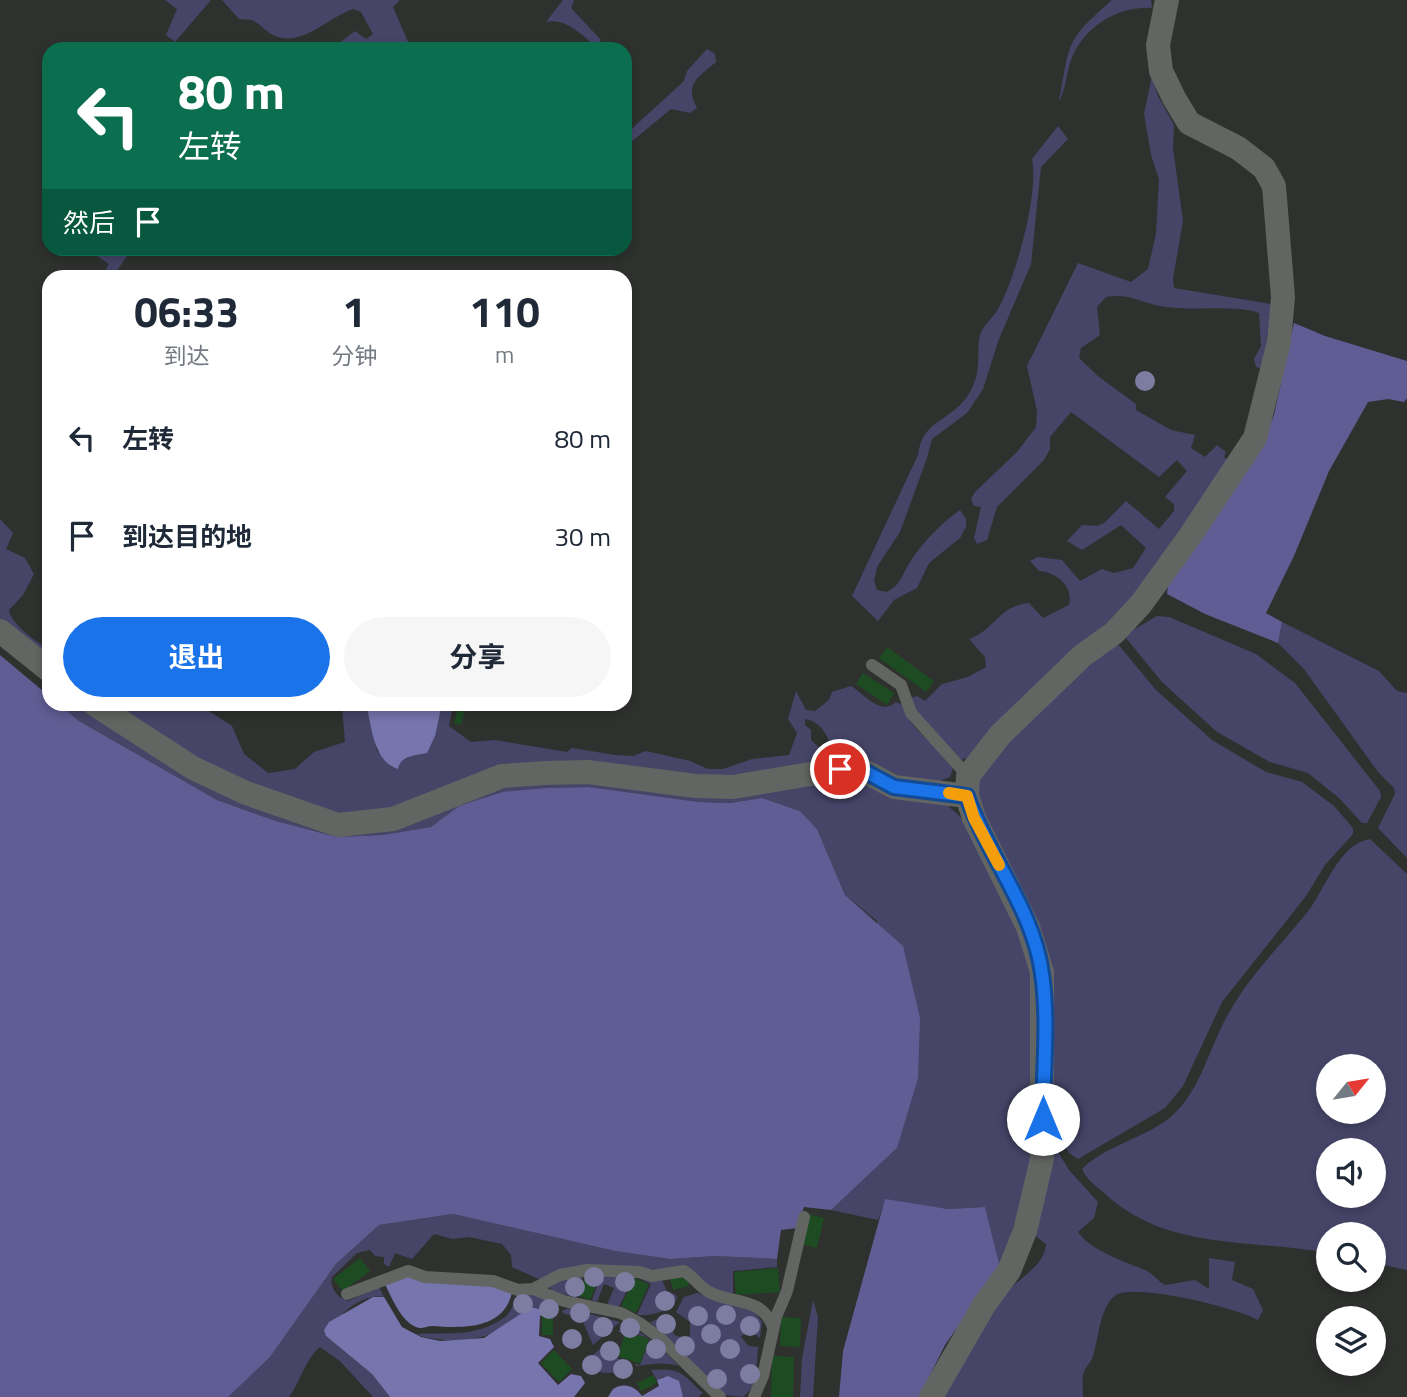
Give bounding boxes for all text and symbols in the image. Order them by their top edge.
text: 80 m [178,53,285,128]
icon: left [63,70,154,161]
text: 左转 [178,122,242,170]
text: 然后 [63,203,115,242]
icon: arrive [129,203,167,241]
text: 06:33 [134,279,239,343]
text: 1 [342,279,366,343]
text: 110 [469,279,540,343]
text: m [495,337,514,372]
text: 到达 [164,338,210,373]
text: 分钟 [331,338,377,373]
icon: left [63,419,101,457]
text: 左转 [122,419,174,458]
text: 80 m [554,419,611,458]
icon: arrive [63,517,101,555]
text: 到达目的地 [122,517,252,556]
text: 30 m [554,517,611,556]
button: 退出 [63,617,330,697]
button: 分享 [344,617,611,697]
pin [810,739,870,799]
icon: arrive [821,750,859,788]
north arrow [1316,1054,1386,1124]
map controls [1316,1054,1386,1376]
position arrow [1006,1082,1080,1156]
button: sound [1316,1138,1386,1208]
button: search [1316,1222,1386,1292]
button: layers [1316,1306,1386,1376]

